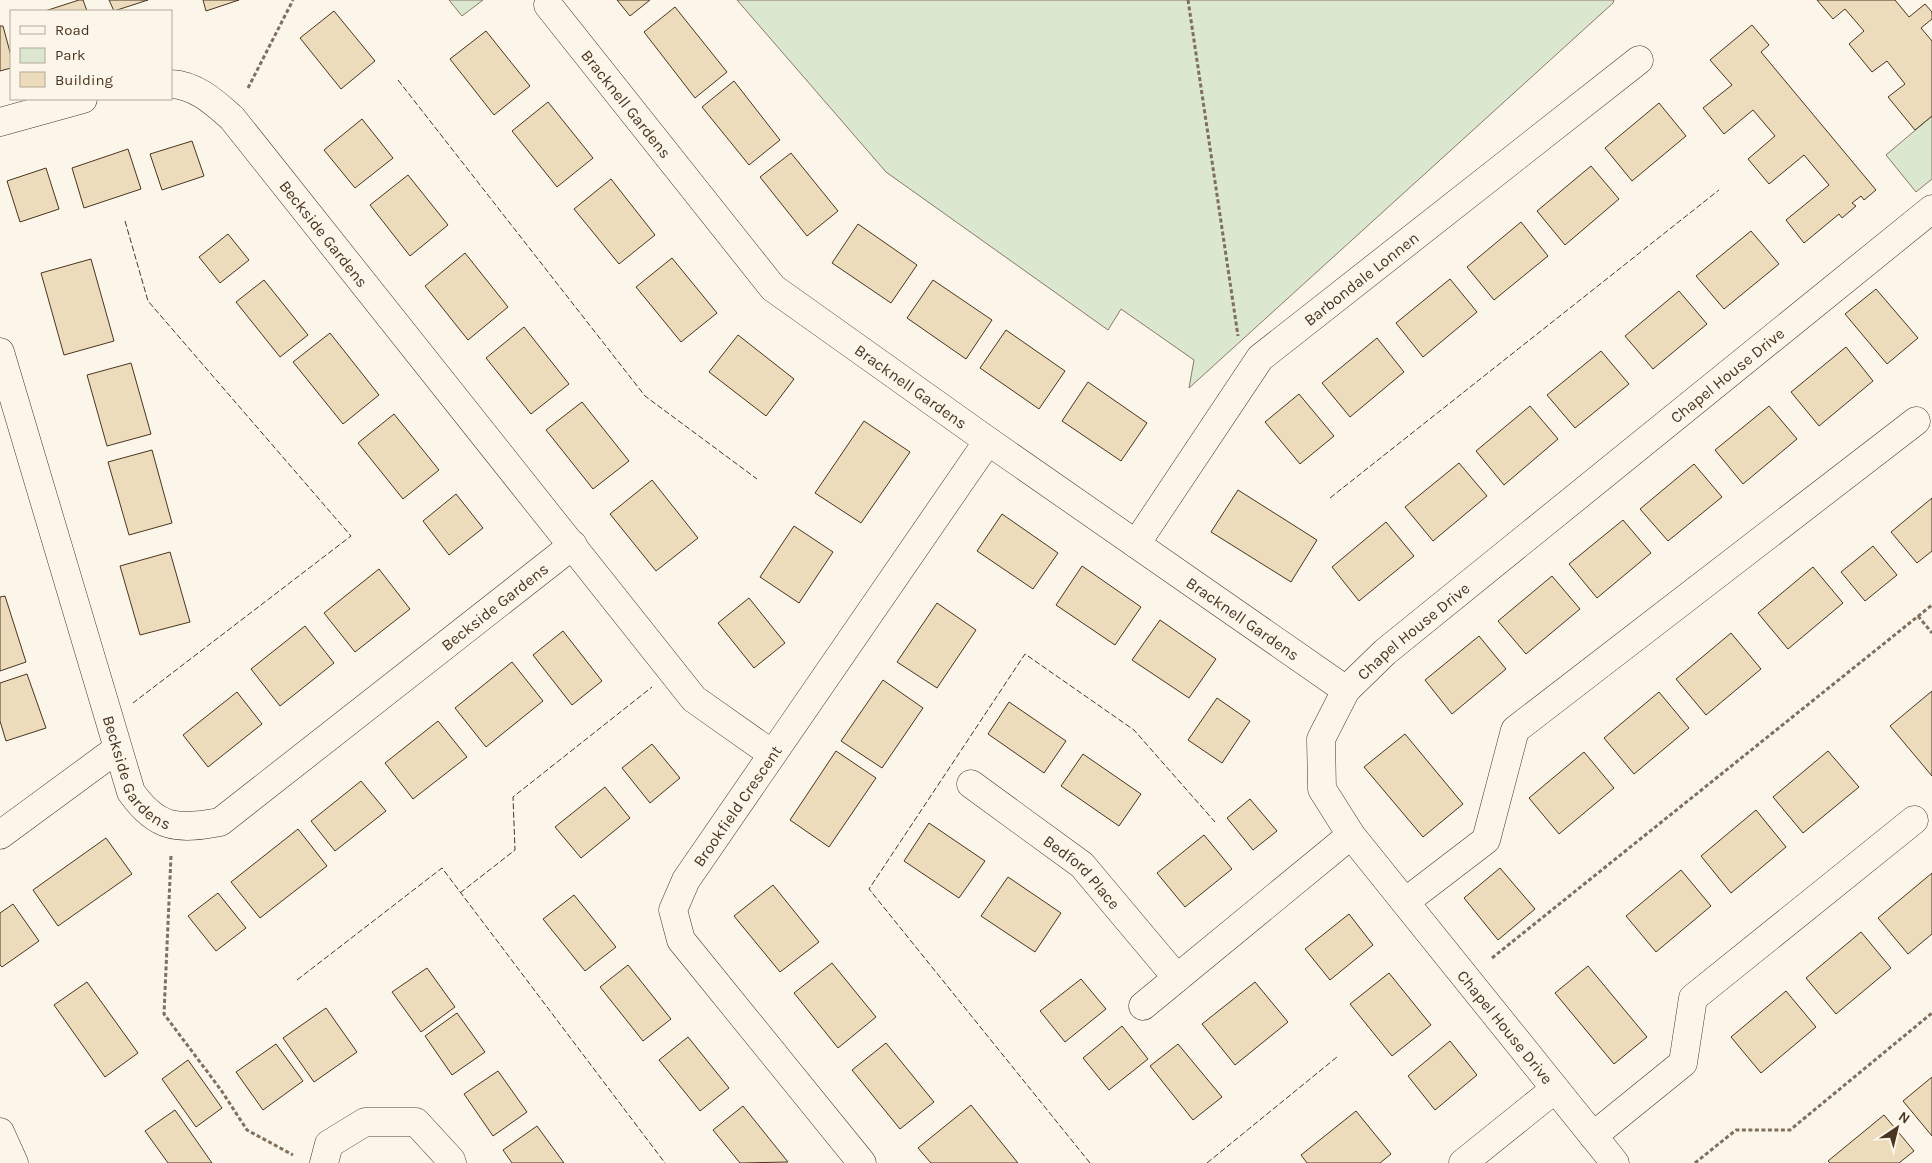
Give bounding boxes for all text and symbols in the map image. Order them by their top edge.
legend [10,10,172,100]
text: Road [55,21,90,39]
text: Park [55,46,85,64]
street label: Bracknell Gardens [578,46,675,162]
text: Building [55,71,113,89]
street label: Beckside Gardens [276,176,372,291]
street label: Barbondale Lonnen [1300,228,1422,330]
street label: Chapel House Drive [1666,323,1788,427]
street label: Bracknell Gardens [851,340,971,433]
street label: Beckside Gardens [437,559,552,654]
street label: Bracknell Gardens [1183,573,1303,664]
street label: Chapel House Drive [1353,578,1473,684]
street label: Beckside Gardens [99,713,173,833]
street label: Brookfield Crescent [689,742,785,870]
street label: Bedford Place [1040,831,1124,913]
street label: Chapel House Drive [1453,966,1557,1088]
north arrow [1872,1103,1922,1153]
text: N [1895,1108,1913,1128]

